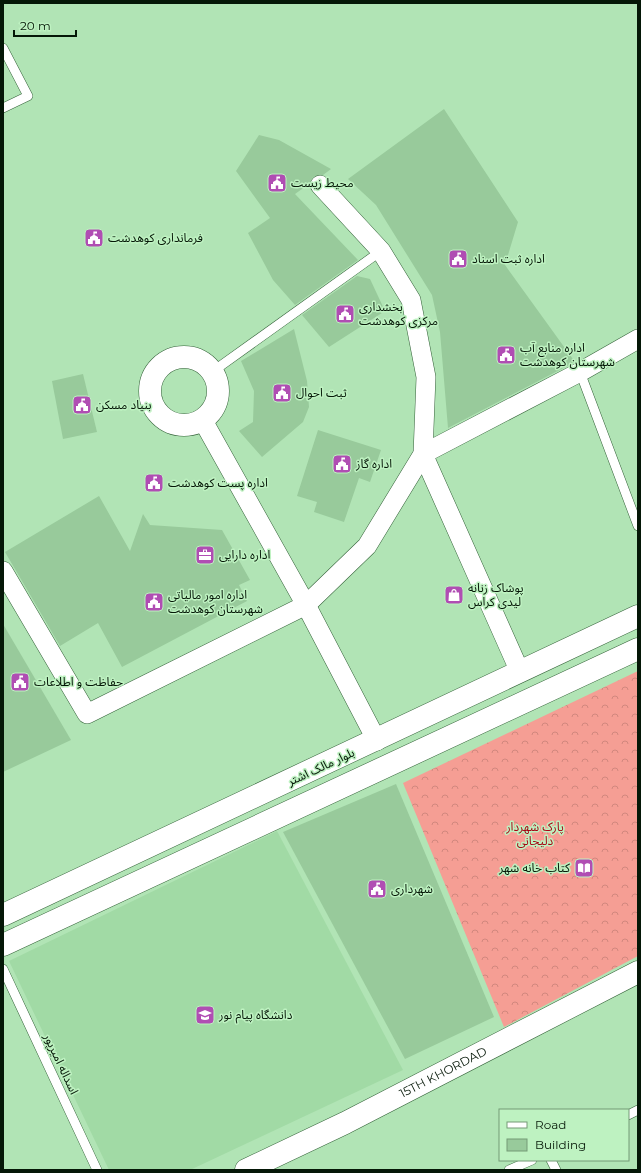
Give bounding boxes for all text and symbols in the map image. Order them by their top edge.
scale bar [14,12,76,38]
text: 20 m [20,18,51,33]
public building icon: محیط زیست [266,172,288,194]
place label: محیط زیست [291,175,354,190]
public building icon: فرمانداری کوهدشت [83,227,105,249]
place label: فرمانداری کوهدشت [108,230,203,245]
public building icon: اداره ثبت اسناد [447,248,469,270]
place label: اداره ثبت اسناد [472,251,545,266]
place label: بخشداری مرکزی کوهدشت [359,299,438,328]
public building icon: بخشداری مرکزی کوهدشت [334,303,356,325]
place label: اداره منابع آب شهرستان کوهدشت [520,340,615,369]
public building icon: اداره منابع آب شهرستان کوهدشت [495,344,517,366]
public building icon: ثبت احوال [271,382,293,404]
place label: ثبت احوال [296,385,347,400]
public building icon: بنیاد مسکن [71,394,93,416]
place label: بنیاد مسکن [96,397,152,412]
public building icon: اداره گاز [331,453,353,475]
place label: اداره گاز [355,456,392,471]
public building icon: اداره پست کوهدشت [143,472,165,494]
place label: اداره پست کوهدشت [168,475,268,491]
office icon: اداره دارایی [194,544,216,566]
place label: اداره دارایی [219,547,270,562]
place label: پوشاک زنانه لیدی کراس [468,580,524,609]
shop icon: پوشاک زنانه لیدی کراس [443,584,465,606]
place label: اداره امور مالیاتی شهرستان کوهدشت [168,587,263,616]
public building icon: اداره امور مالیاتی شهرستان کوهدشت [143,591,165,613]
public building icon: حفاظت و اطلاعات [9,671,31,693]
place label: حفاظت و اطلاعات [34,674,123,689]
street label: بلوار مالک اشتر [284,745,357,789]
park label: پارک شهردار دلیجانی [505,819,564,848]
library icon: کتاب خانه شهر [573,857,595,879]
place label: کتاب خانه شهر [498,860,571,875]
public building icon: شهرداری [366,878,388,900]
place label: شهرداری [391,881,433,896]
school or university icon: دانشگاه پیام نور [194,1004,216,1026]
place label: دانشگاه پیام نور [218,1007,293,1024]
street label: اسداله امیرپور [39,1030,82,1097]
street label: 15TH KHORDAD [397,1043,489,1101]
legend [499,1109,629,1161]
text: Road [535,1117,566,1132]
text: Building [535,1137,586,1152]

